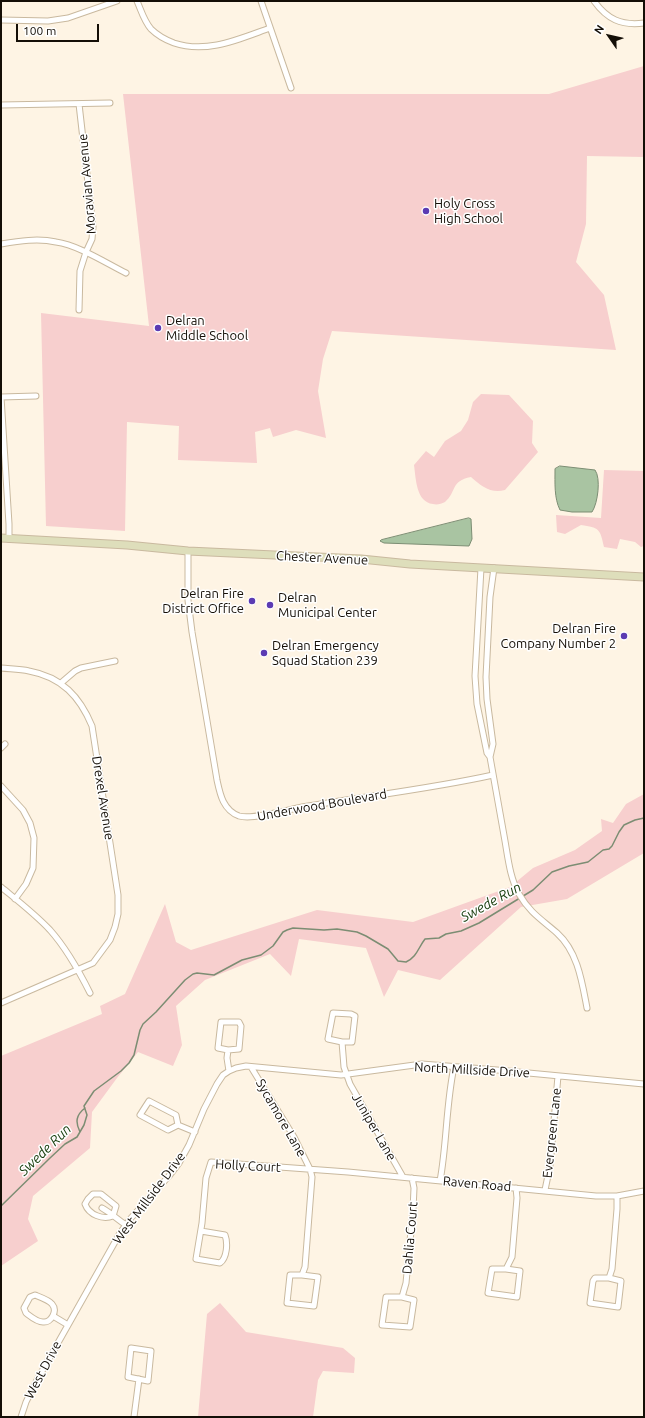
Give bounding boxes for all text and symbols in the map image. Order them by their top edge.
scale bar [18,16,101,42]
north arrow [589,16,629,56]
text: N [592,23,606,36]
text: 100 m [23,24,56,37]
street label: Moravian Avenue [75,133,99,235]
place label: Holy Cross High School [434,196,503,227]
marker: Holy Cross High School [421,206,431,216]
place label: Delran Middle School [166,313,248,344]
marker: Delran Middle School [153,323,163,333]
street label: Chester Avenue [276,548,368,568]
place label: Delran Fire District Office [162,586,244,617]
place label: Delran Municipal Center [278,590,377,621]
marker: Delran Fire District Office [247,596,257,606]
marker: Delran Municipal Center [265,600,275,610]
place label: Delran Fire Company Number 2 [500,621,616,652]
marker: Delran Fire Company Number 2 [619,631,629,641]
place label: Delran Emergency Squad Station 239 [272,638,379,669]
marker: Delran Emergency Squad Station 239 [259,648,269,658]
street label: Drexel Avenue [89,755,117,841]
street label: Underwood Boulevard [256,786,388,824]
water label: Swede Run [458,878,524,926]
street label: North Millside Drive [414,1059,530,1081]
street label: Sycamore Lane [252,1076,310,1160]
street label: Evergreen Lane [540,1087,564,1179]
street label: Juniper Lane [348,1091,400,1163]
water label: Swede Run [15,1121,75,1179]
street label: West Millside Drive [109,1149,189,1247]
street label: Holly Court [215,1156,281,1176]
street label: Raven Road [442,1173,512,1195]
street label: Dahlia Court [399,1201,421,1275]
street label: West Drive [21,1338,65,1402]

